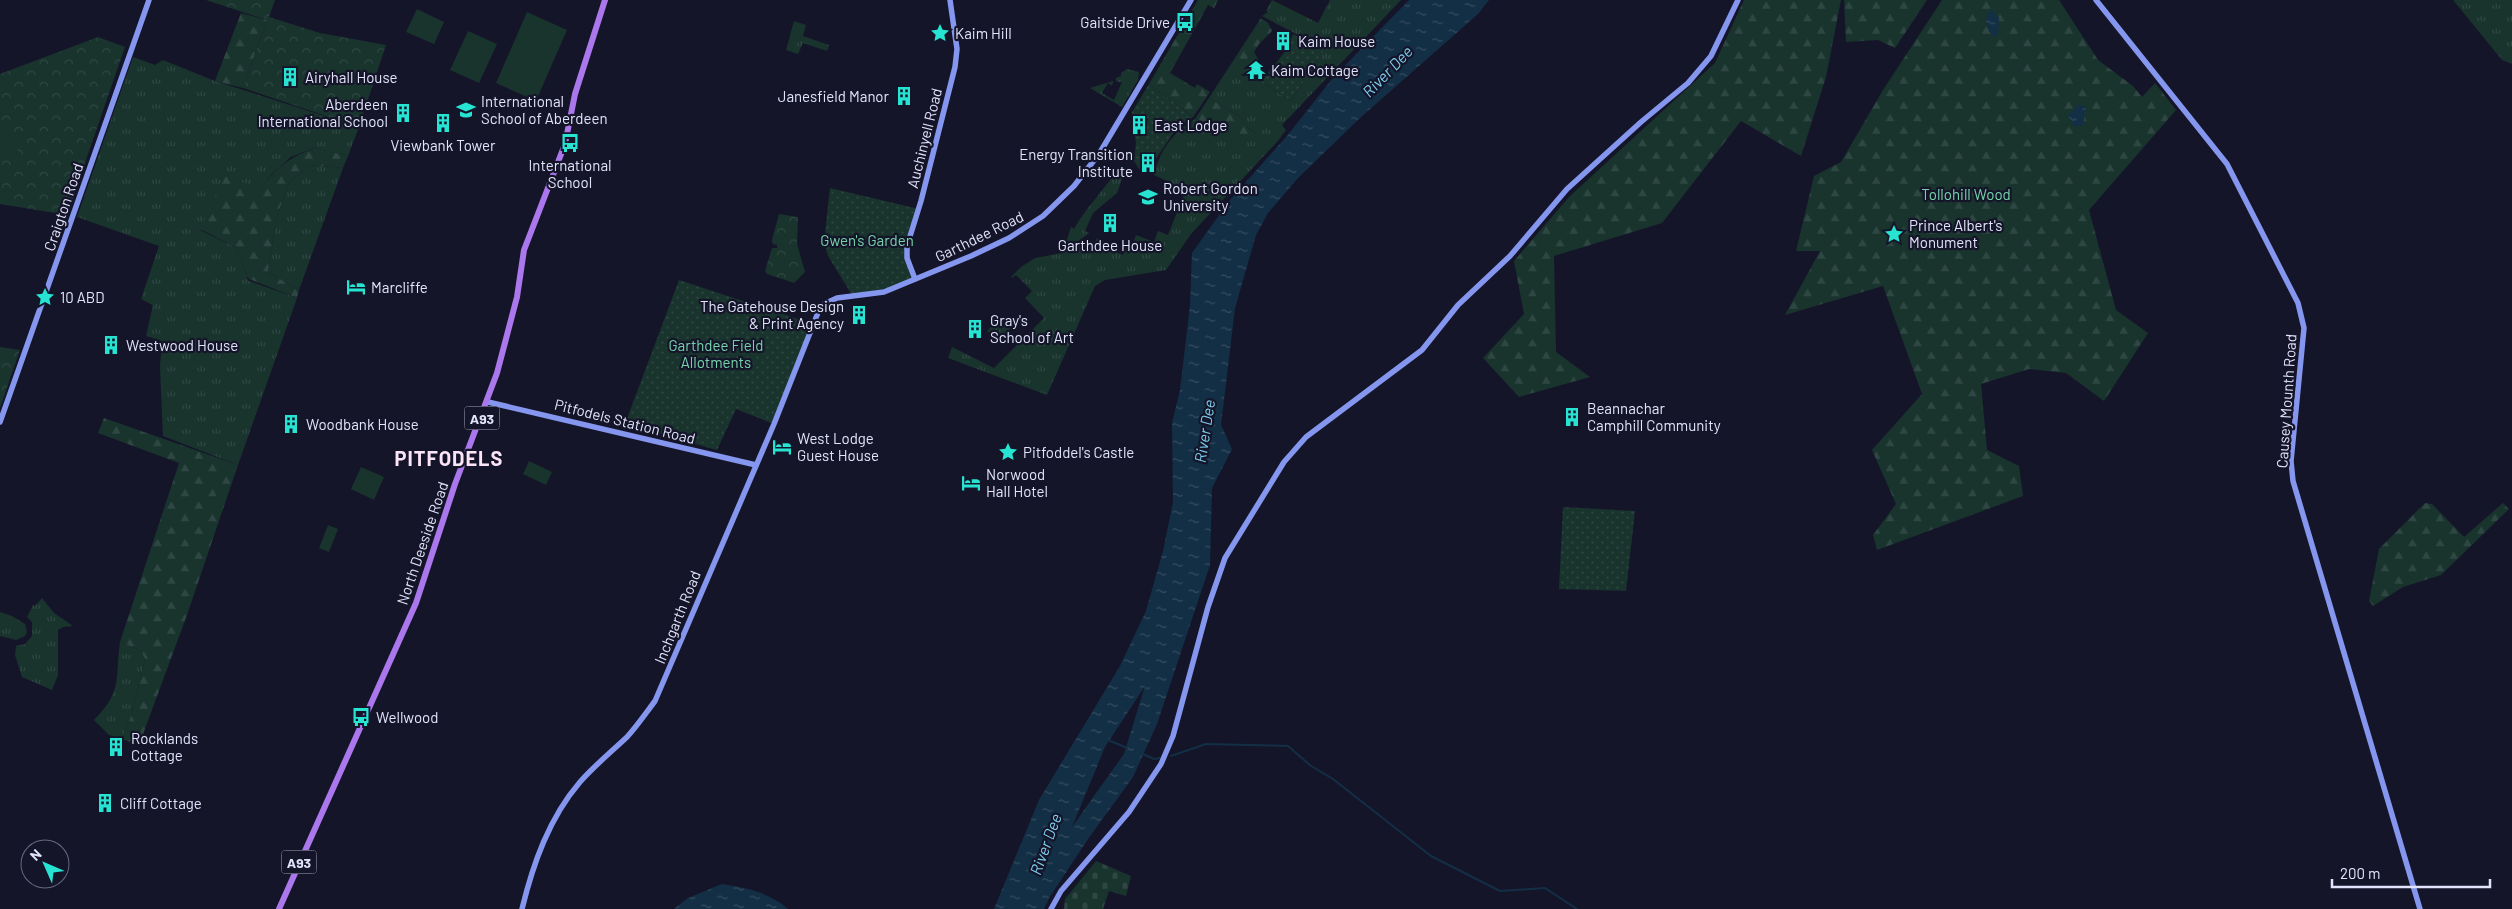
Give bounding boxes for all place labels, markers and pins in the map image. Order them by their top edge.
bus stop icon: Gaitside Drive [1174,11,1196,33]
place label: Gaitside Drive [1080,13,1170,31]
place icon: Kaim Hill [929,22,951,44]
place label: Kaim Hill [955,24,1012,42]
building icon: Kaim House [1272,30,1294,52]
place label: Kaim House [1298,32,1375,50]
temple icon: Kaim Cottage [1245,59,1267,81]
place label: Kaim Cottage [1271,61,1359,79]
building icon: Airyhall House [279,66,301,88]
place label: Airyhall House [305,68,398,86]
building icon: Janesfield Manor [893,85,915,107]
place label: Janesfield Manor [778,87,890,105]
place label: International School of Aberdeen [481,92,608,127]
place label: Aberdeen International School [258,95,388,130]
school or university icon: International School of Aberdeen [455,99,477,121]
building icon: Aberdeen International School [392,102,414,124]
building icon: Viewbank Tower [432,112,454,134]
building icon: East Lodge [1128,114,1150,136]
place label: East Lodge [1154,116,1227,134]
bus stop icon: International School [559,132,581,154]
place label: Viewbank Tower [390,136,496,154]
place label: Energy Transition Institute [1019,145,1133,180]
building icon: Energy Transition Institute [1137,152,1159,174]
place label: International School [528,156,612,191]
place label: Robert Gordon University [1163,179,1258,214]
school or university icon: Robert Gordon University [1137,186,1159,208]
building icon: Garthdee House [1099,212,1121,234]
place label: Prince Albert's Monument [1909,216,2002,251]
place icon: Prince Albert's Monument [1883,223,1905,245]
place label: Garthdee House [1058,236,1162,254]
hotel icon: Marcliffe [345,276,367,298]
place label: Marcliffe [371,278,428,296]
place icon: 10 ABD [34,286,56,308]
place label: 10 ABD [60,288,105,306]
place label: The Gatehouse Design & Print Agency [700,297,844,332]
building icon: The Gatehouse Design & Print Agency [848,304,870,326]
place label: Gray's School of Art [990,311,1074,346]
building icon: Gray's School of Art [964,318,986,340]
building icon: Westwood House [100,334,122,356]
place label: Westwood House [126,336,238,354]
place label: Beannachar Camphill Community [1587,399,1721,434]
building icon: Beannachar Camphill Community [1561,406,1583,428]
building icon: Woodbank House [280,413,302,435]
place label: Woodbank House [306,415,419,433]
place label: West Lodge Guest House [797,429,879,464]
hotel icon: West Lodge Guest House [771,436,793,458]
place icon: Pitfoddel's Castle [997,441,1019,463]
place label: Pitfoddel's Castle [1023,443,1134,461]
place label: Norwood Hall Hotel [986,465,1048,500]
hotel icon: Norwood Hall Hotel [960,472,982,494]
bus stop icon: Wellwood [350,706,372,728]
place label: Wellwood [376,708,438,726]
place label: Rocklands Cottage [131,729,198,764]
building icon: Rocklands Cottage [105,736,127,758]
building icon: Cliff Cottage [94,792,116,814]
place label: Cliff Cottage [120,794,202,812]

